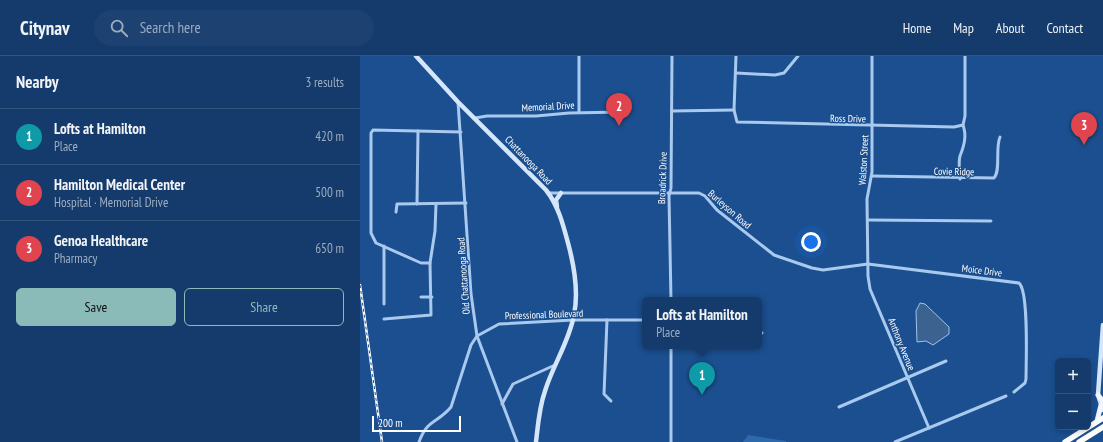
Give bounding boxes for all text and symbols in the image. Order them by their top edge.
search box [94,10,374,46]
text: Citynav [20,16,70,40]
icon: search [108,17,130,39]
text: Search here [140,18,201,37]
text: Home [903,19,931,37]
text: Map [953,19,974,37]
text: About [996,19,1025,37]
text: Contact [1047,19,1083,37]
text: Nearby [16,71,59,93]
text: 3 results [305,74,344,91]
pin: 2 [606,93,632,126]
street label: Memorial Drive [521,99,575,114]
street label: Ross Drive [830,112,866,125]
pin: 3 [1071,112,1097,145]
text: Lofts at Hamilton [54,119,146,138]
text: 1 [26,128,32,145]
text: 420 m [315,128,344,145]
street label: Chattanooga Road [502,133,555,188]
street label: Walston Street [856,134,871,185]
text: Place [54,138,78,155]
street label: Broadrick Drive [655,152,670,204]
street label: Covie Ridge [934,165,974,178]
text: Hamilton Medical Center [54,175,185,194]
text: 2 [26,184,32,201]
text: 500 m [315,184,344,201]
street label: Burleyson Road [705,187,754,232]
text: Hospital · Memorial Drive [54,194,168,211]
text: Genoa Healthcare [54,231,148,250]
your location [801,232,821,252]
street label: Old Chattanooga Road [454,237,473,315]
text: 3 [26,240,32,257]
text: 650 m [315,240,344,257]
text: Pharmacy [54,250,97,267]
street label: Moice Drive [961,262,1003,279]
button: Save [16,288,176,326]
button: Share [184,288,344,326]
popup [642,297,762,349]
text: Lofts at Hamilton [656,305,748,324]
street label: Professional Boulevard [505,307,583,322]
street label: Anthony Avenue [885,316,918,372]
text: Place [656,324,680,341]
map controls [1055,358,1091,430]
button: + [1055,358,1091,394]
pin: 1 [689,362,715,395]
button: − [1055,394,1091,430]
scale bar [372,414,461,433]
text: 200 m [378,416,402,430]

